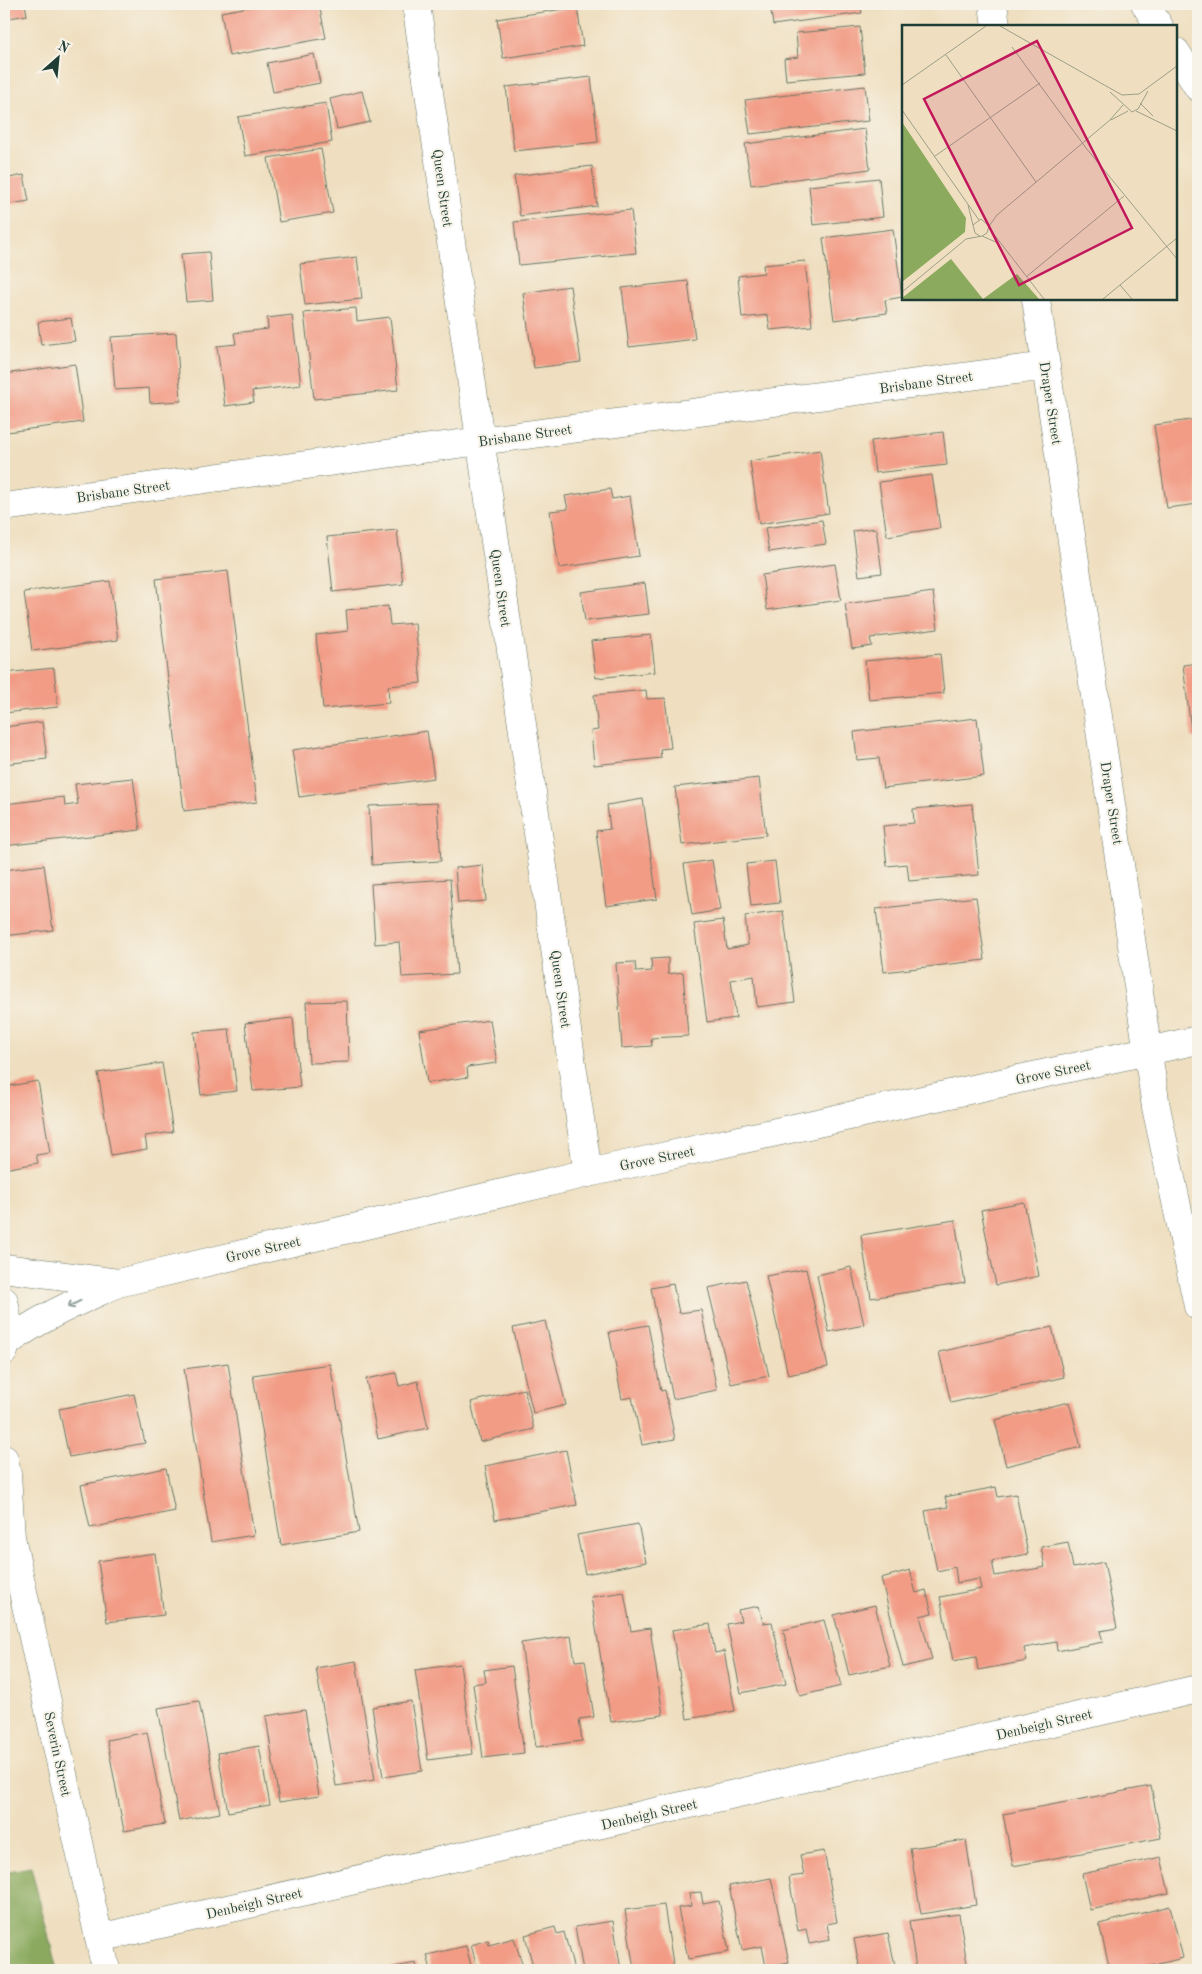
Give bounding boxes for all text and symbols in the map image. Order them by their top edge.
inset map [902,25,1177,300]
north arrow [32,32,82,82]
text: N [56,39,72,56]
street label: Queen Street [430,148,454,228]
street label: Draper Street [1037,361,1064,446]
street label: Brisbane Street [878,369,974,396]
street label: Brisbane Street [477,422,573,449]
street label: Brisbane Street [75,478,171,505]
street label: Queen Street [488,548,512,628]
street label: Draper Street [1098,761,1125,846]
street label: Queen Street [548,949,572,1029]
street label: Grove Street [1014,1058,1092,1088]
street label: Grove Street [618,1144,696,1174]
street label: Grove Street [224,1235,302,1265]
one-way arrow [67,1300,82,1309]
street label: Denbeigh Street [995,1707,1094,1743]
street label: Severin Street [41,1710,73,1798]
street label: Denbeigh Street [600,1797,699,1833]
street label: Denbeigh Street [205,1886,304,1922]

